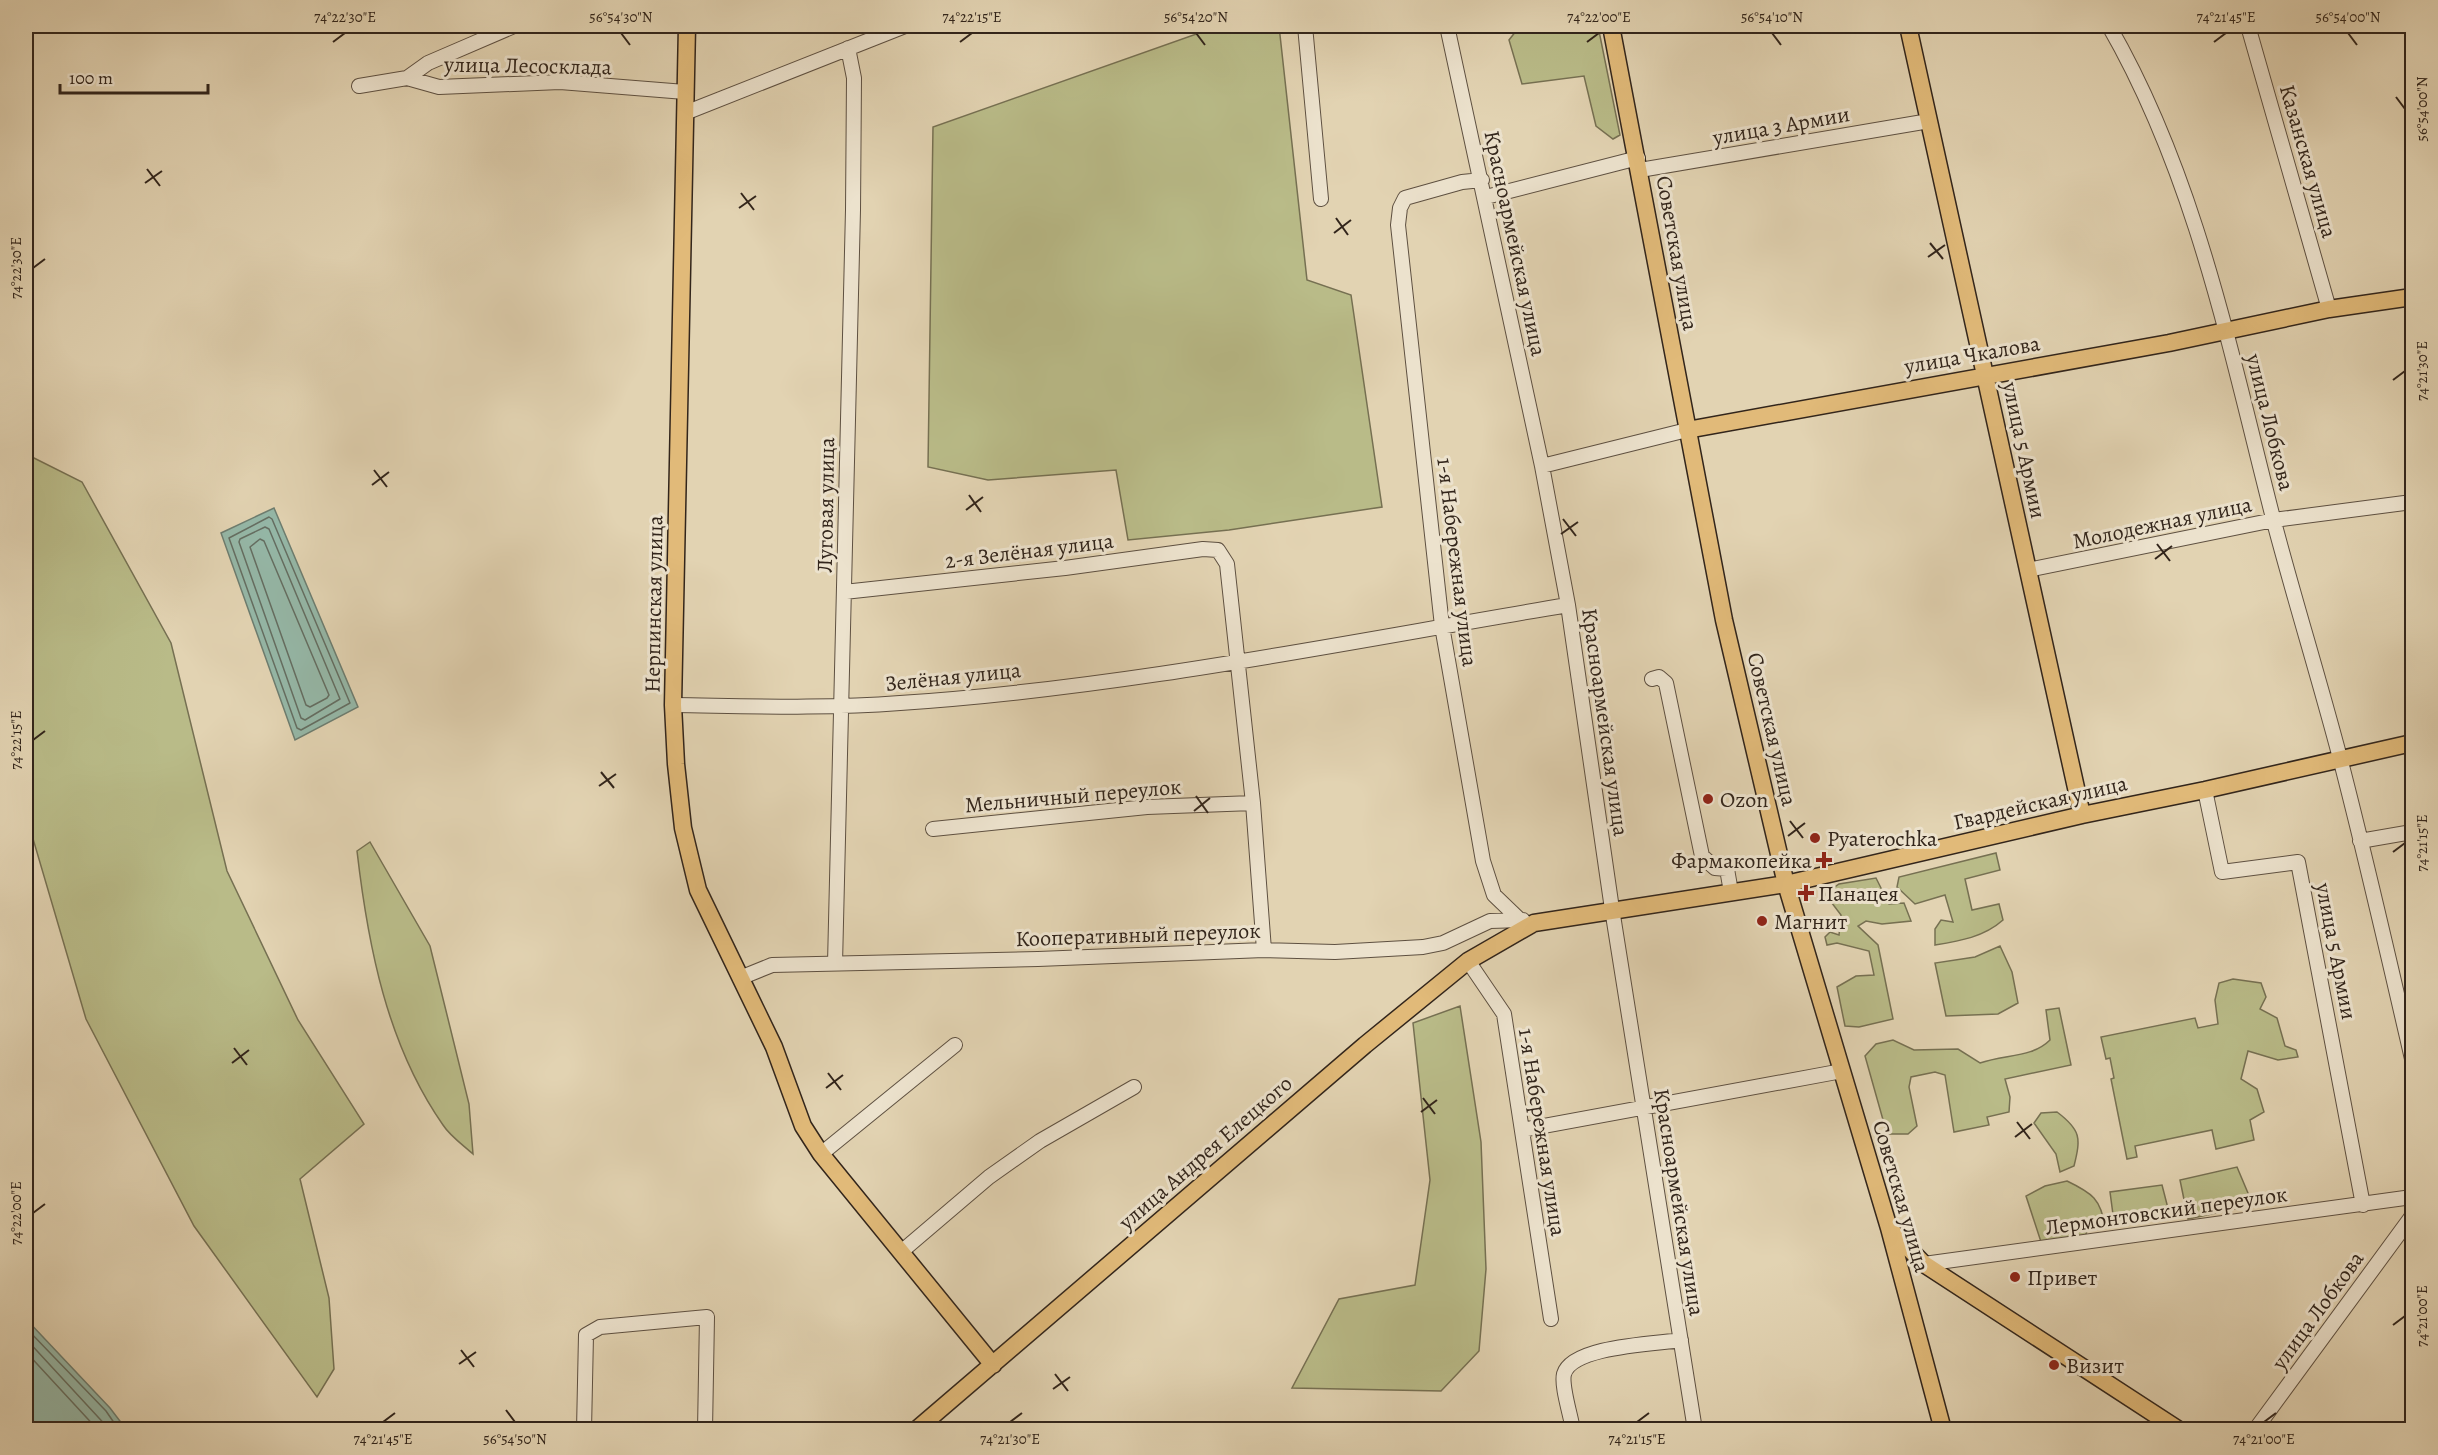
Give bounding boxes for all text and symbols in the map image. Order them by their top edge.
text: 74°22'30"E [314,7,376,27]
text: 56°54'30"N [589,7,653,27]
text: 74°22'15"E [942,7,1002,27]
text: 56°54'20"N [1164,7,1228,27]
text: 74°22'00"E [1567,7,1631,27]
text: 56°54'10"N [1741,7,1803,27]
text: 74°21'45"E [2196,7,2256,27]
text: 56°54'00"N [2315,7,2381,27]
street label: улица Лесосклада [443,50,613,82]
scale bar [60,57,208,95]
text: 100 m [69,66,113,90]
text: 56°54'00"N [2412,76,2432,142]
street label: Казанская улица [2272,81,2344,242]
street label: улица 3 Армии [1709,99,1852,153]
street label: Красноармейская улица [1476,128,1554,360]
street label: Советская улица [1649,174,1706,334]
text: 74°22'30"E [6,237,26,299]
street label: улица Чкалова [1901,328,2043,382]
text: 74°21'30"E [2412,341,2432,401]
street label: улица Лобкова [2238,350,2302,495]
street label: улица 5 Армии [1995,378,2053,521]
street label: Луговая улица [810,436,842,573]
street label: 1-я Набережная улица [1429,456,1485,669]
street label: Молодежная улица [2070,489,2255,557]
street label: Нерпинская улица [637,514,671,693]
street label: 2-я Зелёная улица [943,526,1116,576]
street label: Красноармейская улица [1574,606,1636,839]
street label: Советская улица [1740,650,1804,810]
street label: Зелёная улица [884,655,1023,699]
text: 74°22'15"E [6,710,26,770]
street label: Гвардейская улица [1950,768,2131,838]
street label: Мельничный переулок [964,772,1183,820]
place label: Ozon [1720,785,1768,815]
marker: Ozon [1701,792,1715,806]
text: 74°21'15"E [2412,814,2432,872]
place label: Pyaterochka [1827,824,1938,854]
marker: Pyaterochka [1808,831,1822,845]
place label: Фармакопейка [1671,846,1813,876]
marker: Фармакопейка [1817,853,1831,867]
place label: Панацея [1818,879,1899,909]
street label: улица 5 Армии [2308,879,2364,1022]
marker: Панацея [1799,886,1813,900]
place label: Магнит [1774,907,1847,937]
marker: Магнит [1755,914,1769,928]
street label: Кооперативный переулок [1015,916,1261,954]
street label: 1-я Набережная улица [1511,1026,1573,1239]
street label: улица Андрея Елецкого [1112,1069,1299,1237]
street label: Красноармейская улица [1646,1086,1712,1319]
street label: Советская улица [1865,1117,1937,1276]
street label: Лермонтовский переулок [2043,1179,2289,1243]
text: 74°22'00"E [6,1181,26,1245]
street label: улица Лобкова [2264,1245,2372,1377]
place label: Привет [2027,1263,2098,1293]
marker: Привет [2008,1270,2022,1284]
text: 74°21'00"E [2412,1285,2432,1347]
place label: Визит [2066,1351,2124,1381]
marker: Визит [2047,1358,2061,1372]
text: 74°21'45"E [353,1429,413,1449]
text: 56°54'50"N [483,1429,547,1449]
text: 74°21'30"E [980,1429,1040,1449]
text: 74°21'15"E [1608,1429,1666,1449]
text: 74°21'00"E [2233,1429,2295,1449]

